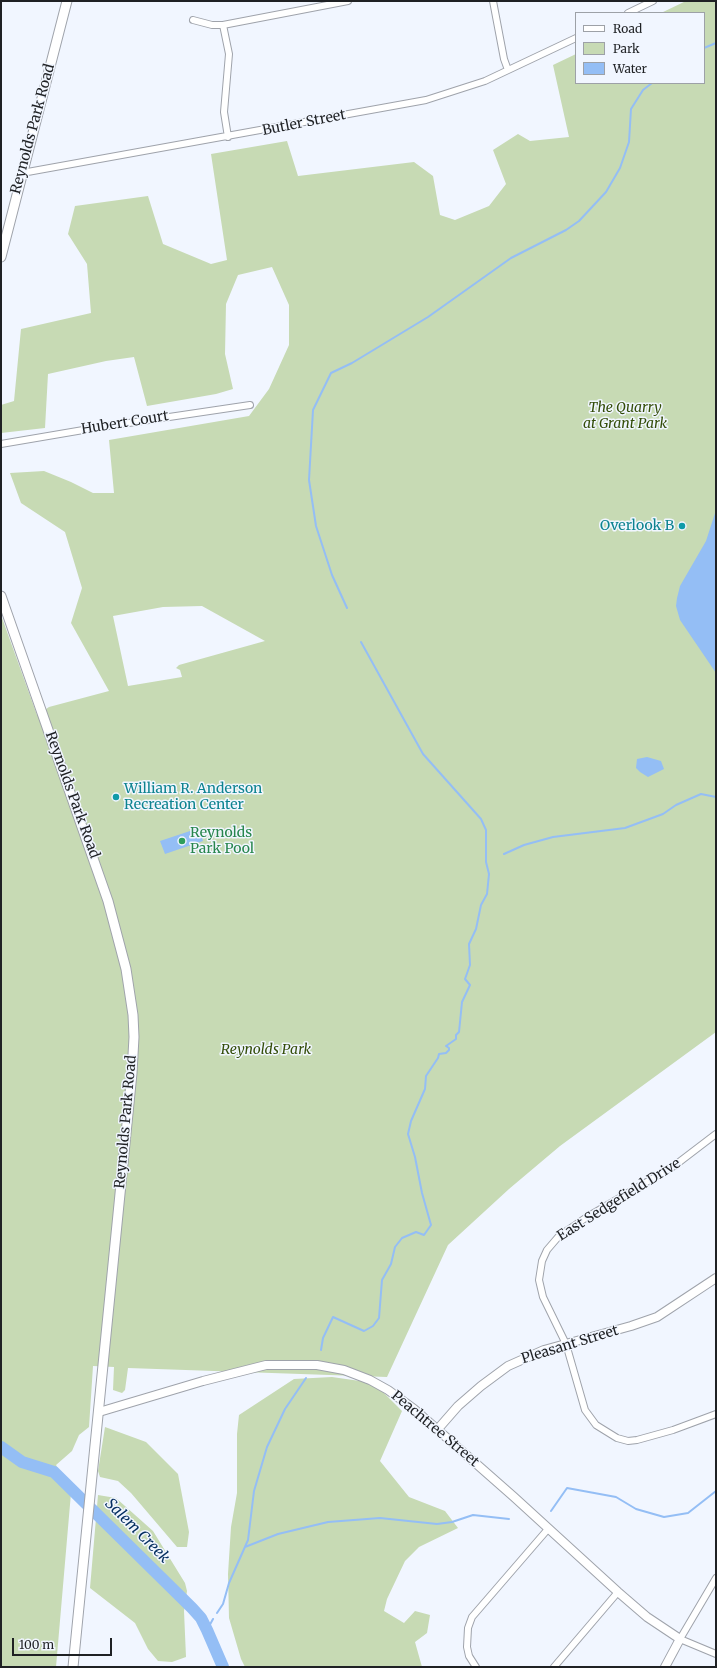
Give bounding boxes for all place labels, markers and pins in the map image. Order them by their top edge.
place label: Overlook B [600,518,674,534]
marker: Overlook B [677,521,687,531]
place label: William R. Anderson Recreation Center [124,781,262,814]
marker: William R. Anderson Recreation Center [111,792,121,802]
place label: Reynolds Park Pool [190,825,254,858]
marker: Reynolds Park Pool [177,836,187,846]

